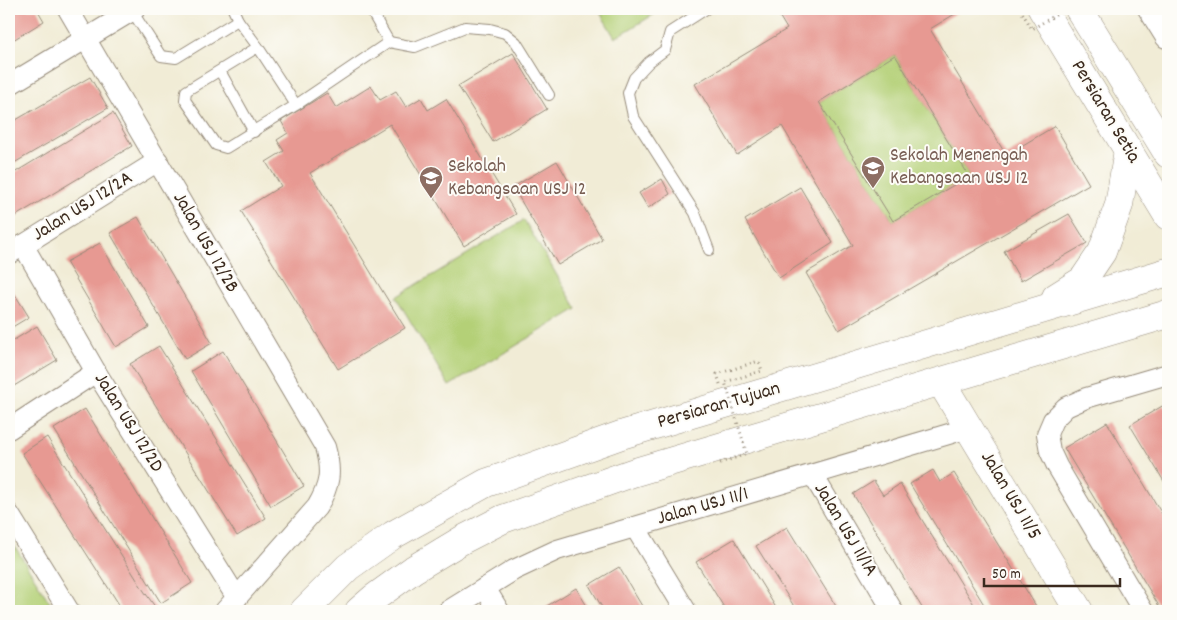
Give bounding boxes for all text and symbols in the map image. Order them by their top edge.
street label: Persiaran Setia [1063,55,1147,169]
place label: Sekolah Menengah Kebangsaan USJ 12 [890,142,1029,193]
place label: Sekolah Kebangsaan USJ 12 [448,153,587,204]
school or university icon: Sekolah Menengah Kebangsaan USJ 12 [860,155,886,189]
street label: Jalan USJ 12/2A [27,165,139,249]
school or university icon: Sekolah Kebangsaan USJ 12 [418,165,444,199]
street label: Jalan USJ 12/2B [165,188,245,298]
street label: Jalan USJ 12/2D [86,368,170,478]
street label: Persiaran Tujuan [654,375,784,437]
street label: Jalan USJ 11/5 [973,447,1047,545]
street label: Jalan USJ 11/1A [806,478,884,582]
street label: Jalan USJ 11/1 [654,481,752,533]
scale bar [984,555,1121,587]
text: 50 m [992,564,1021,586]

